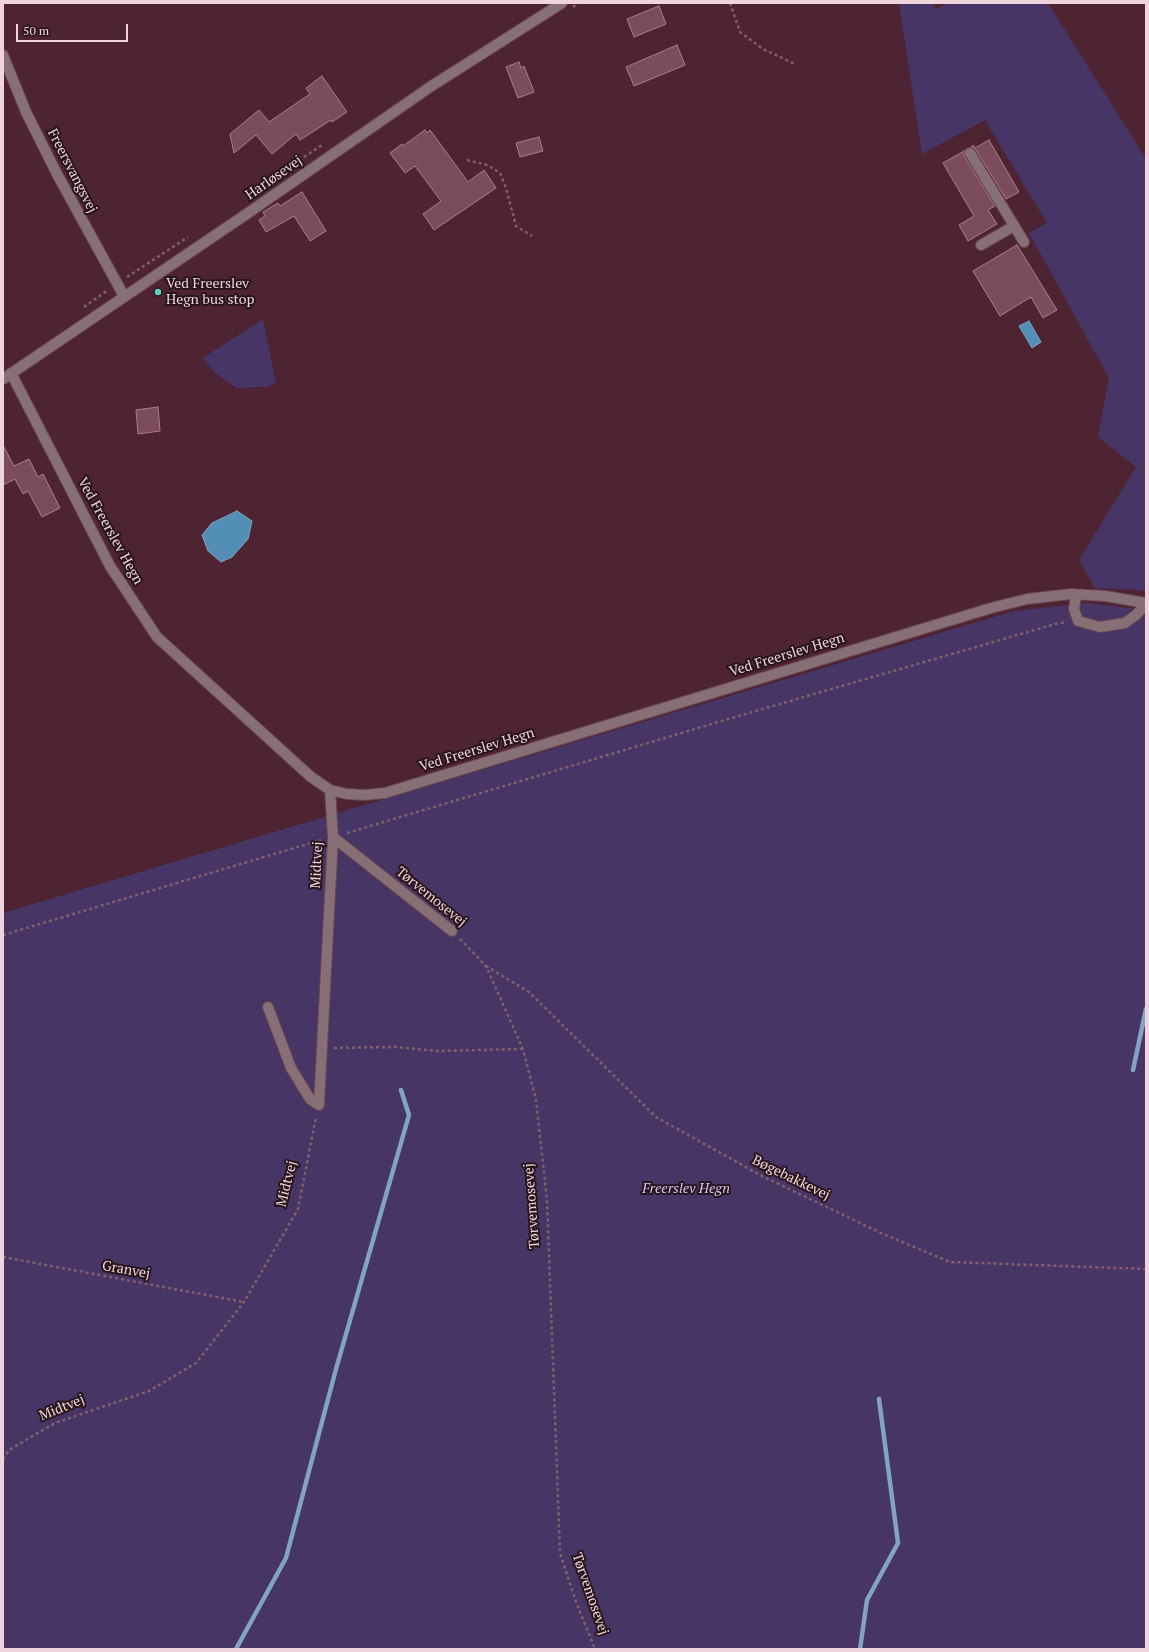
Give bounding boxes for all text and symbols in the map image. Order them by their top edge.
scale bar [18,16,130,42]
text: 50 m [23,23,49,38]
street label: Freersvangsvej [44,126,100,216]
street label: Harløsevej [242,152,306,204]
place label: Ved Freerslev Hegn bus stop [166,276,254,308]
marker: Ved Freerslev Hegn bus stop [153,287,163,297]
street label: Ved Freerslev Hegn [74,475,146,587]
street label: Ved Freerslev Hegn [727,630,847,680]
street label: Ved Freerslev Hegn [417,725,537,775]
street label: Midtvej [307,841,327,889]
street label: Tørvemosevej [392,864,470,930]
street label: Bøgebakkevej [749,1152,833,1204]
street label: Midtvej [273,1159,301,1209]
street label: Tørvemosevej [521,1163,543,1249]
park label: Freerslev Hegn [642,1181,730,1197]
street label: Granvej [101,1258,151,1282]
street label: Midtvej [37,1391,87,1425]
street label: Tørvemosevej [568,1551,612,1637]

